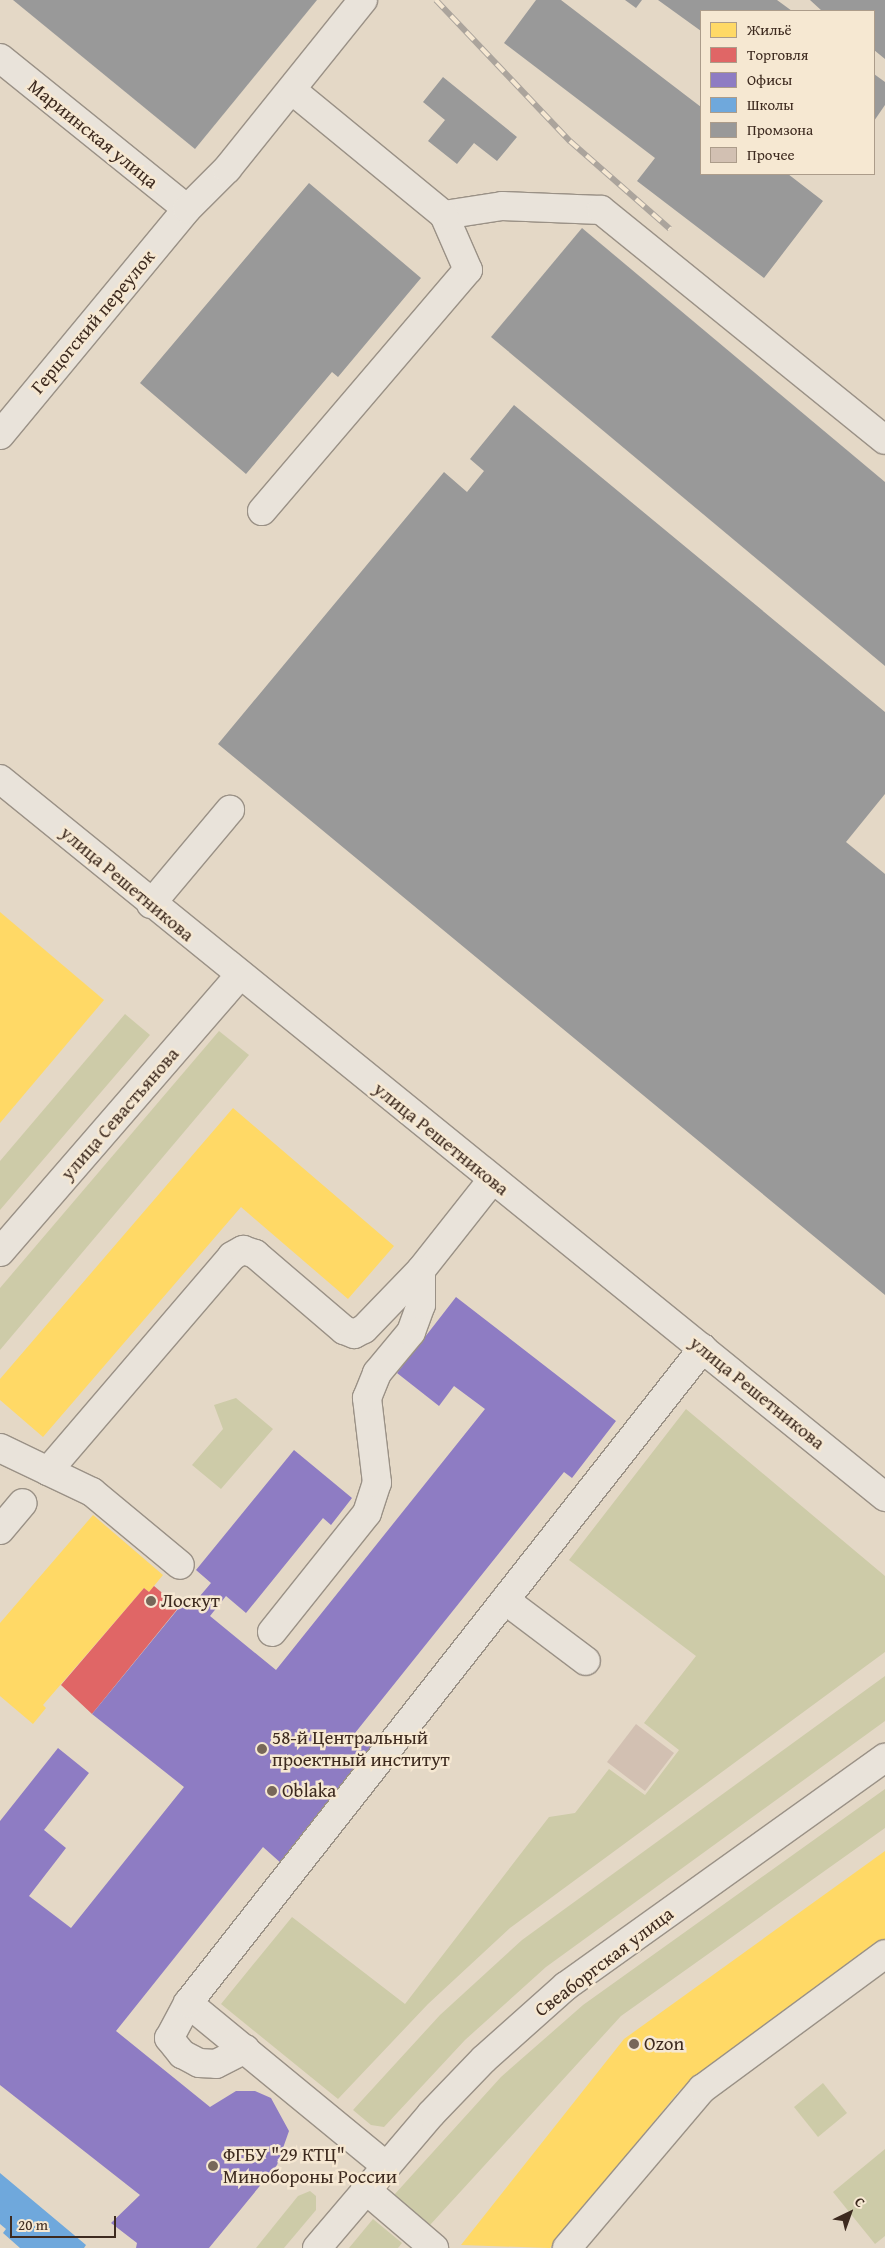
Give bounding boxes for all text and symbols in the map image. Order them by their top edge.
legend [700,10,875,175]
text: Жильё [747,19,792,40]
text: Торговля [747,44,808,65]
text: Офисы [747,69,792,90]
street label: Мариинская улица [24,75,162,193]
text: Школы [747,94,794,115]
text: Промзона [747,119,813,140]
text: Прочее [747,144,795,165]
street label: Герцогский переулок [26,245,160,399]
street label: улица Решетникова [56,821,198,947]
street label: улица Севастьянова [56,1043,184,1185]
street label: улица Решетникова [369,1077,513,1201]
street label: улица Решетникова [685,1331,829,1455]
place label: Лоскут [161,1590,220,1612]
marker: Лоскут [145,1595,157,1607]
place label: 58-й Центральный проектный институт [272,1727,450,1771]
marker: 58-й Центральный проектный институт [256,1743,268,1755]
place label: Oblaka [282,1780,336,1802]
marker: Oblaka [266,1785,278,1797]
street label: Свеаборгская улица [530,1902,678,2022]
place label: Ozon [644,2033,684,2055]
marker: Ozon [628,2038,640,2050]
place label: ФГБУ "29 КТЦ" Минобороны России [223,2144,397,2188]
marker: ФГБУ "29 КТЦ" Минобороны России [207,2160,219,2172]
north arrow [825,2188,875,2238]
text: С [850,2192,870,2212]
scale bar [12,2206,119,2238]
text: 20 m [18,2214,48,2235]

